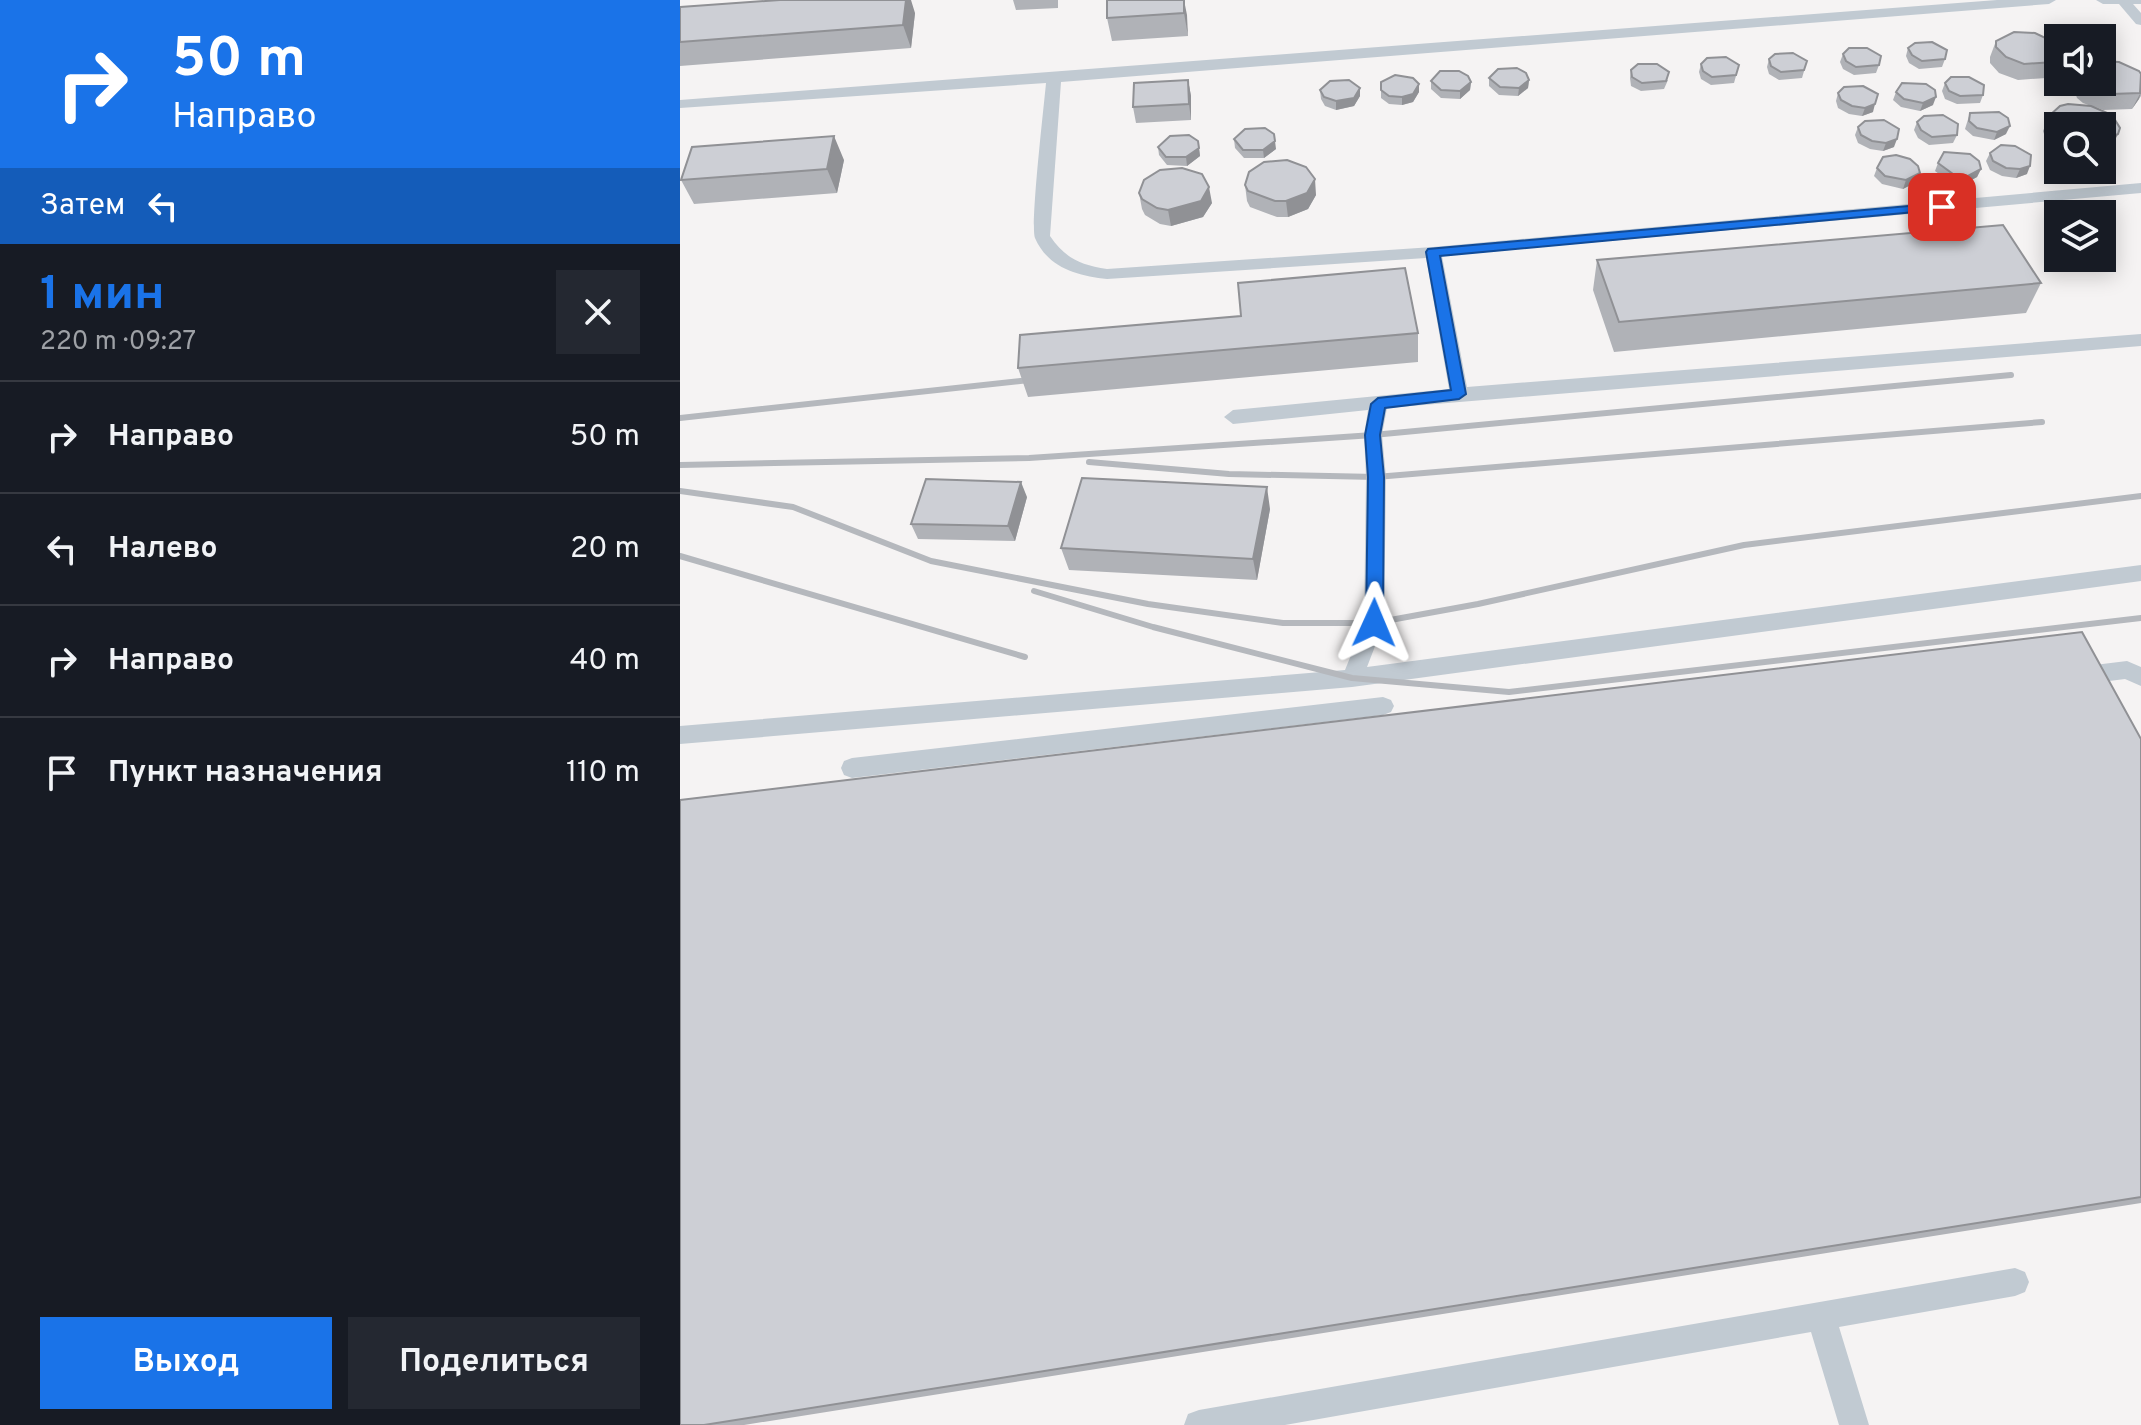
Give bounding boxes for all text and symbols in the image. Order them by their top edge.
map controls [2044,24,2116,272]
button: sound [2044,24,2116,96]
text: 50 m [172,26,306,96]
icon: right [40,32,144,136]
text: Направо [172,95,317,141]
button: search [2044,112,2116,184]
pin [1908,173,1976,241]
icon: left [141,184,185,228]
icon: arrive [1920,185,1964,229]
text: Затем [40,188,125,225]
button: layers [2044,200,2116,272]
text: 1 мин [40,266,165,326]
button: close [556,270,640,354]
text: 220 m · 09:27 [40,326,196,359]
icon: right [40,415,84,459]
text: Направо [108,419,234,456]
text: 50 m [570,419,640,456]
icon: left [40,527,84,571]
text: Налево [108,531,217,568]
text: 20 m [570,531,640,568]
position arrow [1332,581,1416,665]
icon: right [40,639,84,683]
text: Направо [108,643,234,680]
text: 40 m [570,643,640,680]
icon: arrive [40,751,84,795]
text: Пункт назначения [108,755,382,792]
text: 110 m [566,755,640,792]
button: Выход [40,1317,332,1409]
button: Поделиться [348,1317,640,1409]

